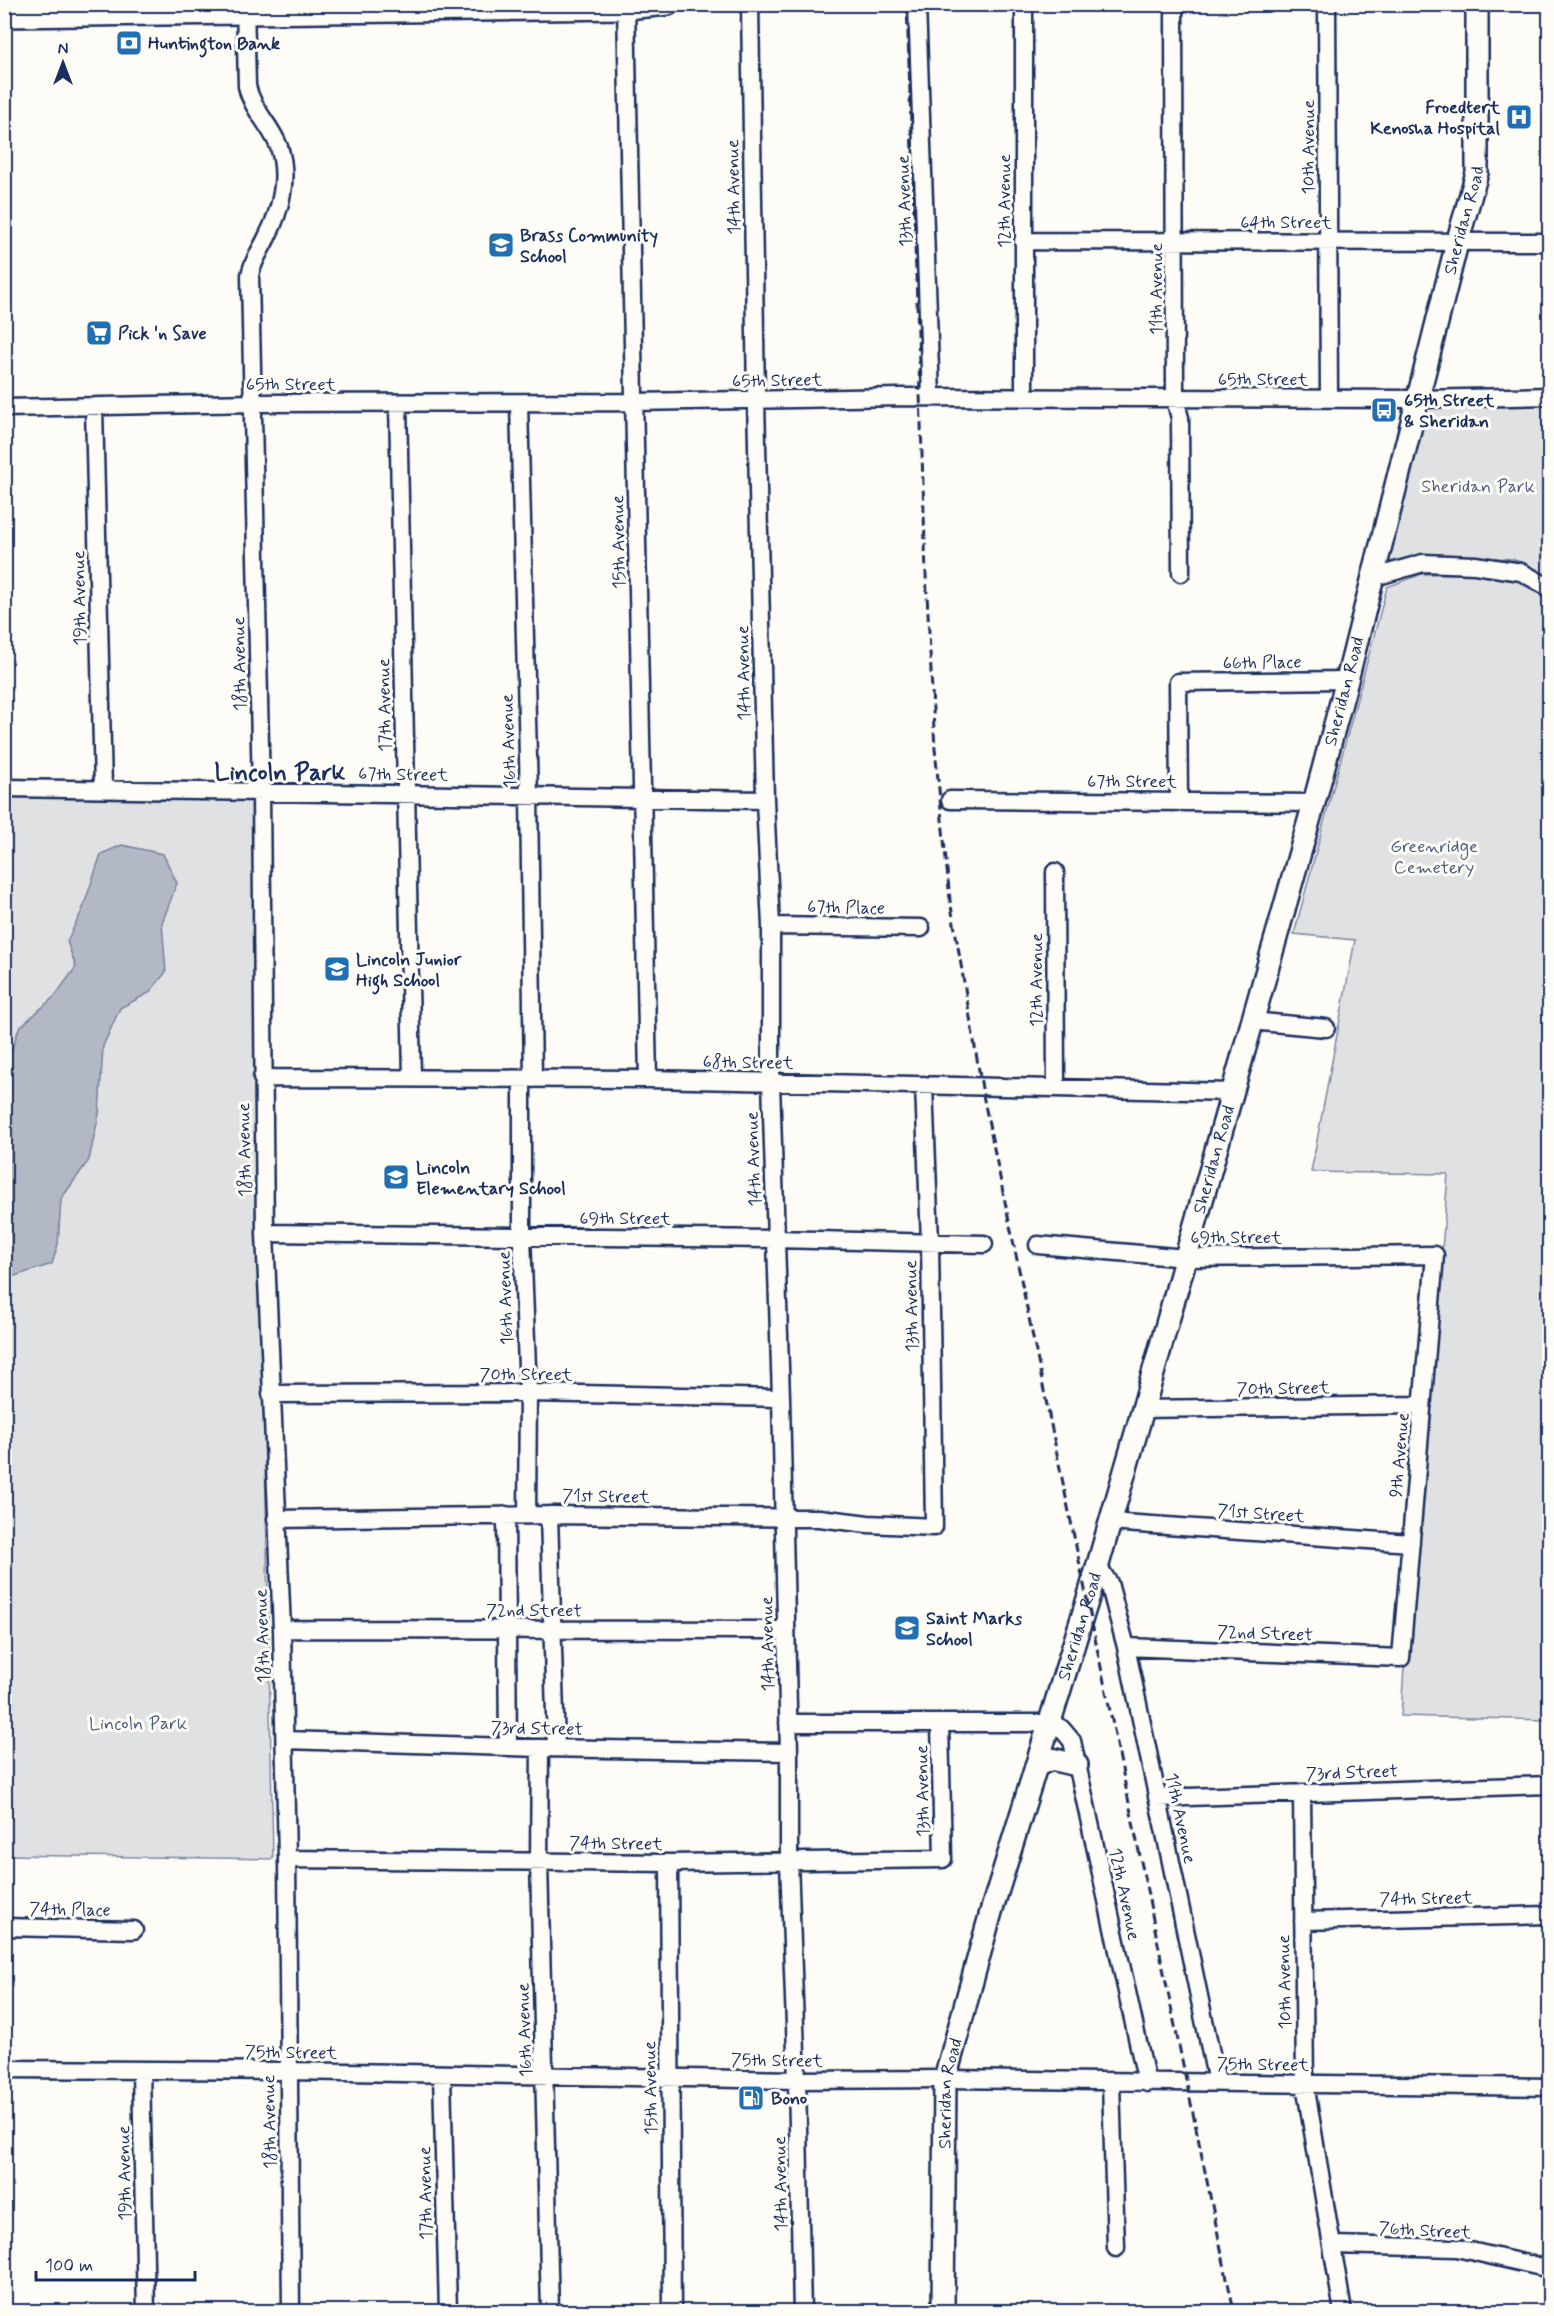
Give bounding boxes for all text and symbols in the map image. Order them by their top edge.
bank icon: Huntington Bank [114,28,144,58]
place label: Huntington Bank [148,32,280,58]
north arrow [33,33,93,93]
text: N [58,39,68,60]
place label: Froedtert Kenosha Hospital [1370,96,1501,141]
street label: 10th Avenue [1297,99,1321,194]
hospital icon: Froedtert Kenosha Hospital [1504,102,1534,132]
street label: 14th Avenue [721,139,747,235]
street label: 13th Avenue [891,154,919,247]
street label: 12th Avenue [993,154,1017,248]
street label: Sheridan Road [1438,166,1490,278]
street label: 64th Street [1240,211,1332,235]
place label: Brass Community School [520,224,658,269]
school or university icon: Brass Community School [486,230,516,260]
street label: 11th Avenue [1145,243,1169,335]
supermarket icon: Pick 'n Save [84,318,114,348]
place label: Pick 'n Save [118,322,207,346]
street label: 65th Street [732,368,823,394]
street label: 65th Street [1218,368,1309,392]
street label: 65th Street [246,373,337,397]
place label: 65th Street & Sheridan [1404,389,1495,434]
bus stop icon: 65th Street & Sheridan [1369,395,1399,425]
park label: Sheridan Park [1421,475,1535,499]
street label: 15th Avenue [606,495,632,589]
street label: 19th Avenue [67,550,93,646]
street label: 18th Avenue [227,616,253,711]
street label: 14th Avenue [731,625,757,721]
street label: Sheridan Road [1319,634,1370,749]
street label: 66th Place [1222,650,1302,676]
street label: 17th Avenue [372,658,398,752]
street label: 16th Avenue [495,693,523,789]
district label: Lincoln Park [215,758,346,789]
street label: 67th Street [358,762,449,788]
street label: 67th Street [1087,770,1177,794]
park label: Greenridge Cemetery [1390,835,1478,880]
street label: 67th Place [807,895,885,921]
street label: 12th Avenue [1025,933,1049,1027]
place label: Lincoln Junior High School [356,948,462,995]
school or university icon: Lincoln Junior High School [322,954,352,984]
street label: 68th Street [702,1050,794,1076]
street label: 18th Avenue [232,1102,258,1197]
street label: Sheridan Road [1188,1103,1241,1217]
street label: 14th Avenue [740,1111,768,1207]
place label: Lincoln Elementary School [416,1156,566,1201]
school or university icon: Lincoln Elementary School [381,1162,411,1192]
street label: 69th Street [579,1207,671,1231]
street label: 69th Street [1190,1226,1282,1250]
street label: 16th Avenue [492,1250,520,1346]
street label: 13th Avenue [899,1260,925,1352]
street label: 70th Street [480,1363,573,1387]
street label: 70th Street [1236,1376,1330,1402]
street label: 9th Avenue [1384,1411,1416,1499]
street label: 71st Street [562,1484,650,1510]
street label: 71st Street [1216,1499,1306,1529]
street label: Sheridan Road [1052,1570,1108,1684]
street label: 18th Avenue [249,1588,277,1684]
street label: 14th Avenue [755,1596,781,1692]
street label: 72nd Street [486,1599,582,1623]
place label: Saint Marks School [926,1607,1022,1652]
school or university icon: Saint Marks School [892,1613,922,1643]
street label: 72nd Street [1217,1620,1313,1648]
park label: Lincoln Park [89,1712,187,1736]
street label: 73rd Street [491,1716,583,1742]
street label: 13th Avenue [910,1745,936,1837]
street label: 73rd Street [1306,1759,1399,1787]
street label: 11th Avenue [1159,1771,1201,1866]
street label: 74th Street [569,1831,663,1857]
street label: 12th Avenue [1103,1846,1146,1943]
street label: 74th Street [1379,1886,1473,1912]
street label: 74th Place [29,1897,111,1923]
street label: 10th Avenue [1272,1934,1298,2030]
street label: 16th Avenue [511,1982,539,2078]
street label: Sheridan Road [933,2036,969,2149]
street label: 75th Street [245,2040,338,2066]
street label: 15th Avenue [638,2041,664,2135]
street label: 75th Street [731,2048,824,2074]
street label: 75th Street [1217,2052,1310,2078]
street label: 18th Avenue [257,2074,283,2169]
fuel station icon: Bono [736,2083,766,2113]
place label: Bono [771,2087,807,2111]
street label: 19th Avenue [112,2125,138,2221]
street label: 14th Avenue [768,2136,794,2232]
street label: 17th Avenue [413,2146,439,2240]
street label: 76th Street [1378,2217,1472,2245]
scale bar [36,2244,195,2282]
text: 100 m [45,2254,93,2278]

